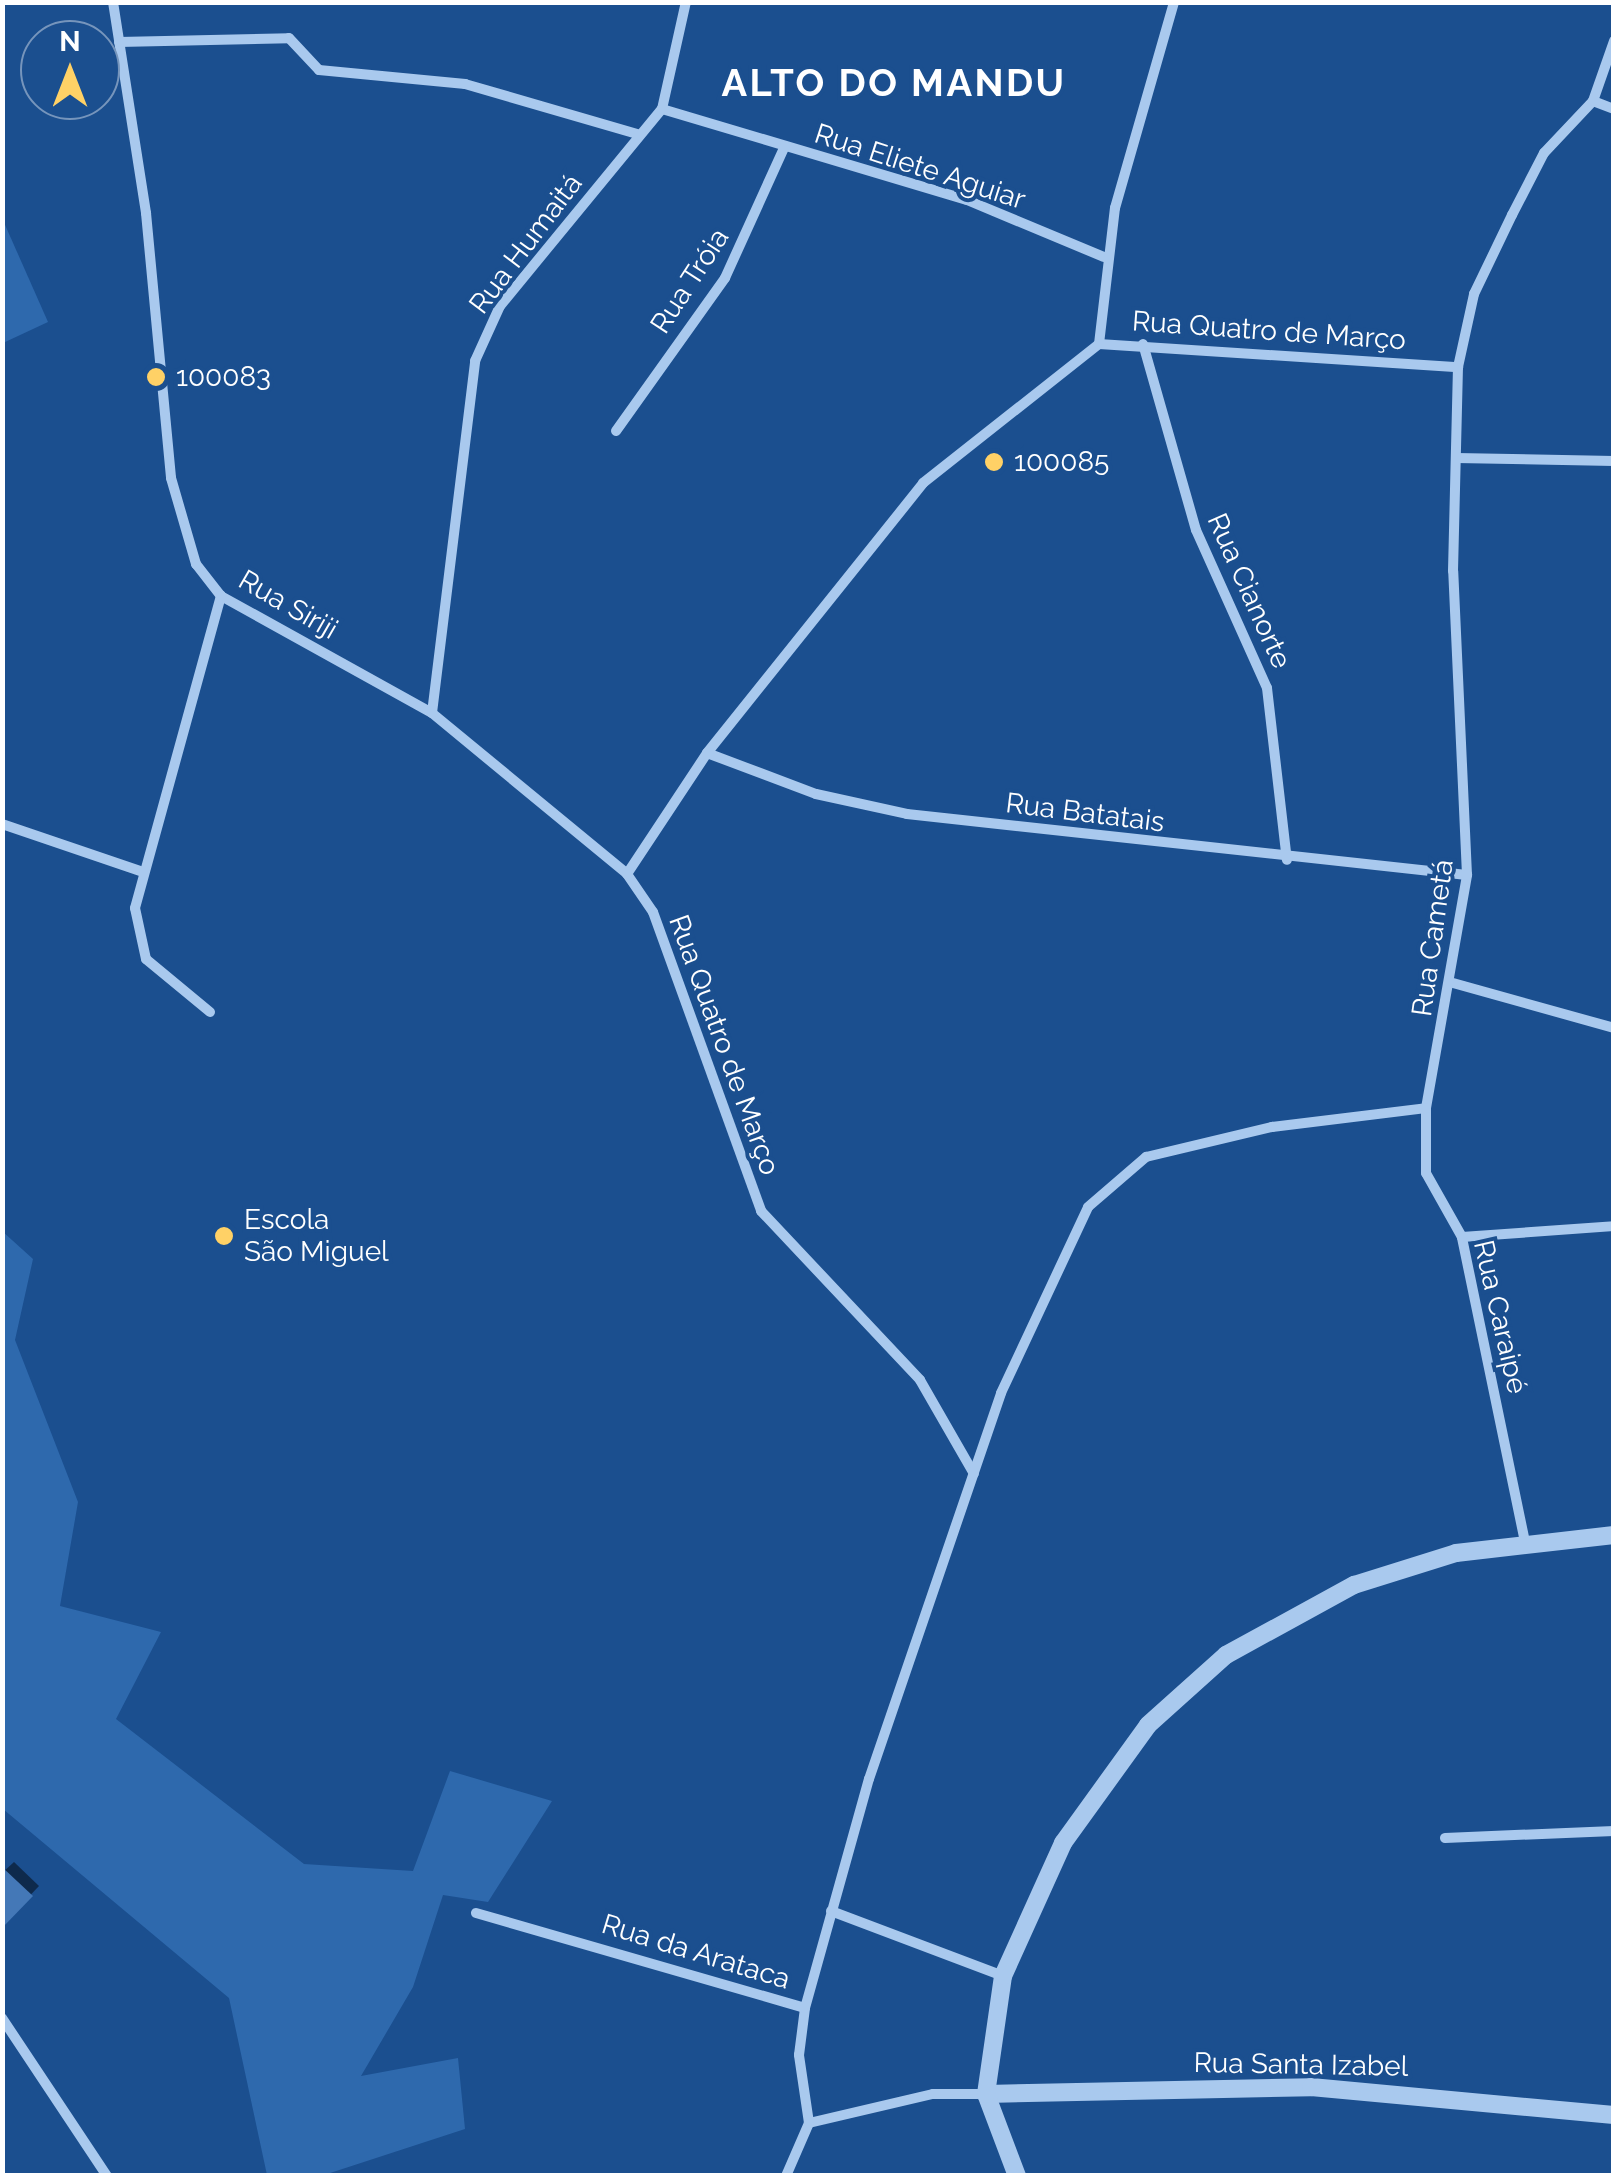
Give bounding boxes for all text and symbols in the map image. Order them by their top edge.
north arrow [20,20,120,120]
text: N [59,25,81,58]
district label: ALTO DO MANDU [721,60,1067,106]
street label: Rua Eliete Aguiar [810,117,1030,217]
street label: Rua Humaitá [463,168,589,320]
street label: Rua Tróia [643,222,737,340]
street label: Rua Quatro de Março [1131,305,1407,357]
place label: 100083 [176,360,271,394]
marker: 100083 [145,366,167,388]
place label: 100085 [1014,445,1109,479]
marker: 100085 [983,451,1005,473]
street label: Rua Cianorte [1200,508,1298,674]
street label: Rua Siriji [233,563,343,647]
street label: Rua Batatais [1004,787,1166,839]
street label: Rua Cametá [1405,857,1461,1019]
street label: Rua Quatro de Março [661,910,787,1180]
place label: Escola São Miguel [244,1203,389,1269]
marker: Escola São Miguel [213,1225,235,1247]
street label: Rua Caraipé [1466,1237,1534,1397]
street label: Rua da Arataca [597,1907,795,1997]
street label: Rua Santa Izabel [1193,2046,1409,2084]

